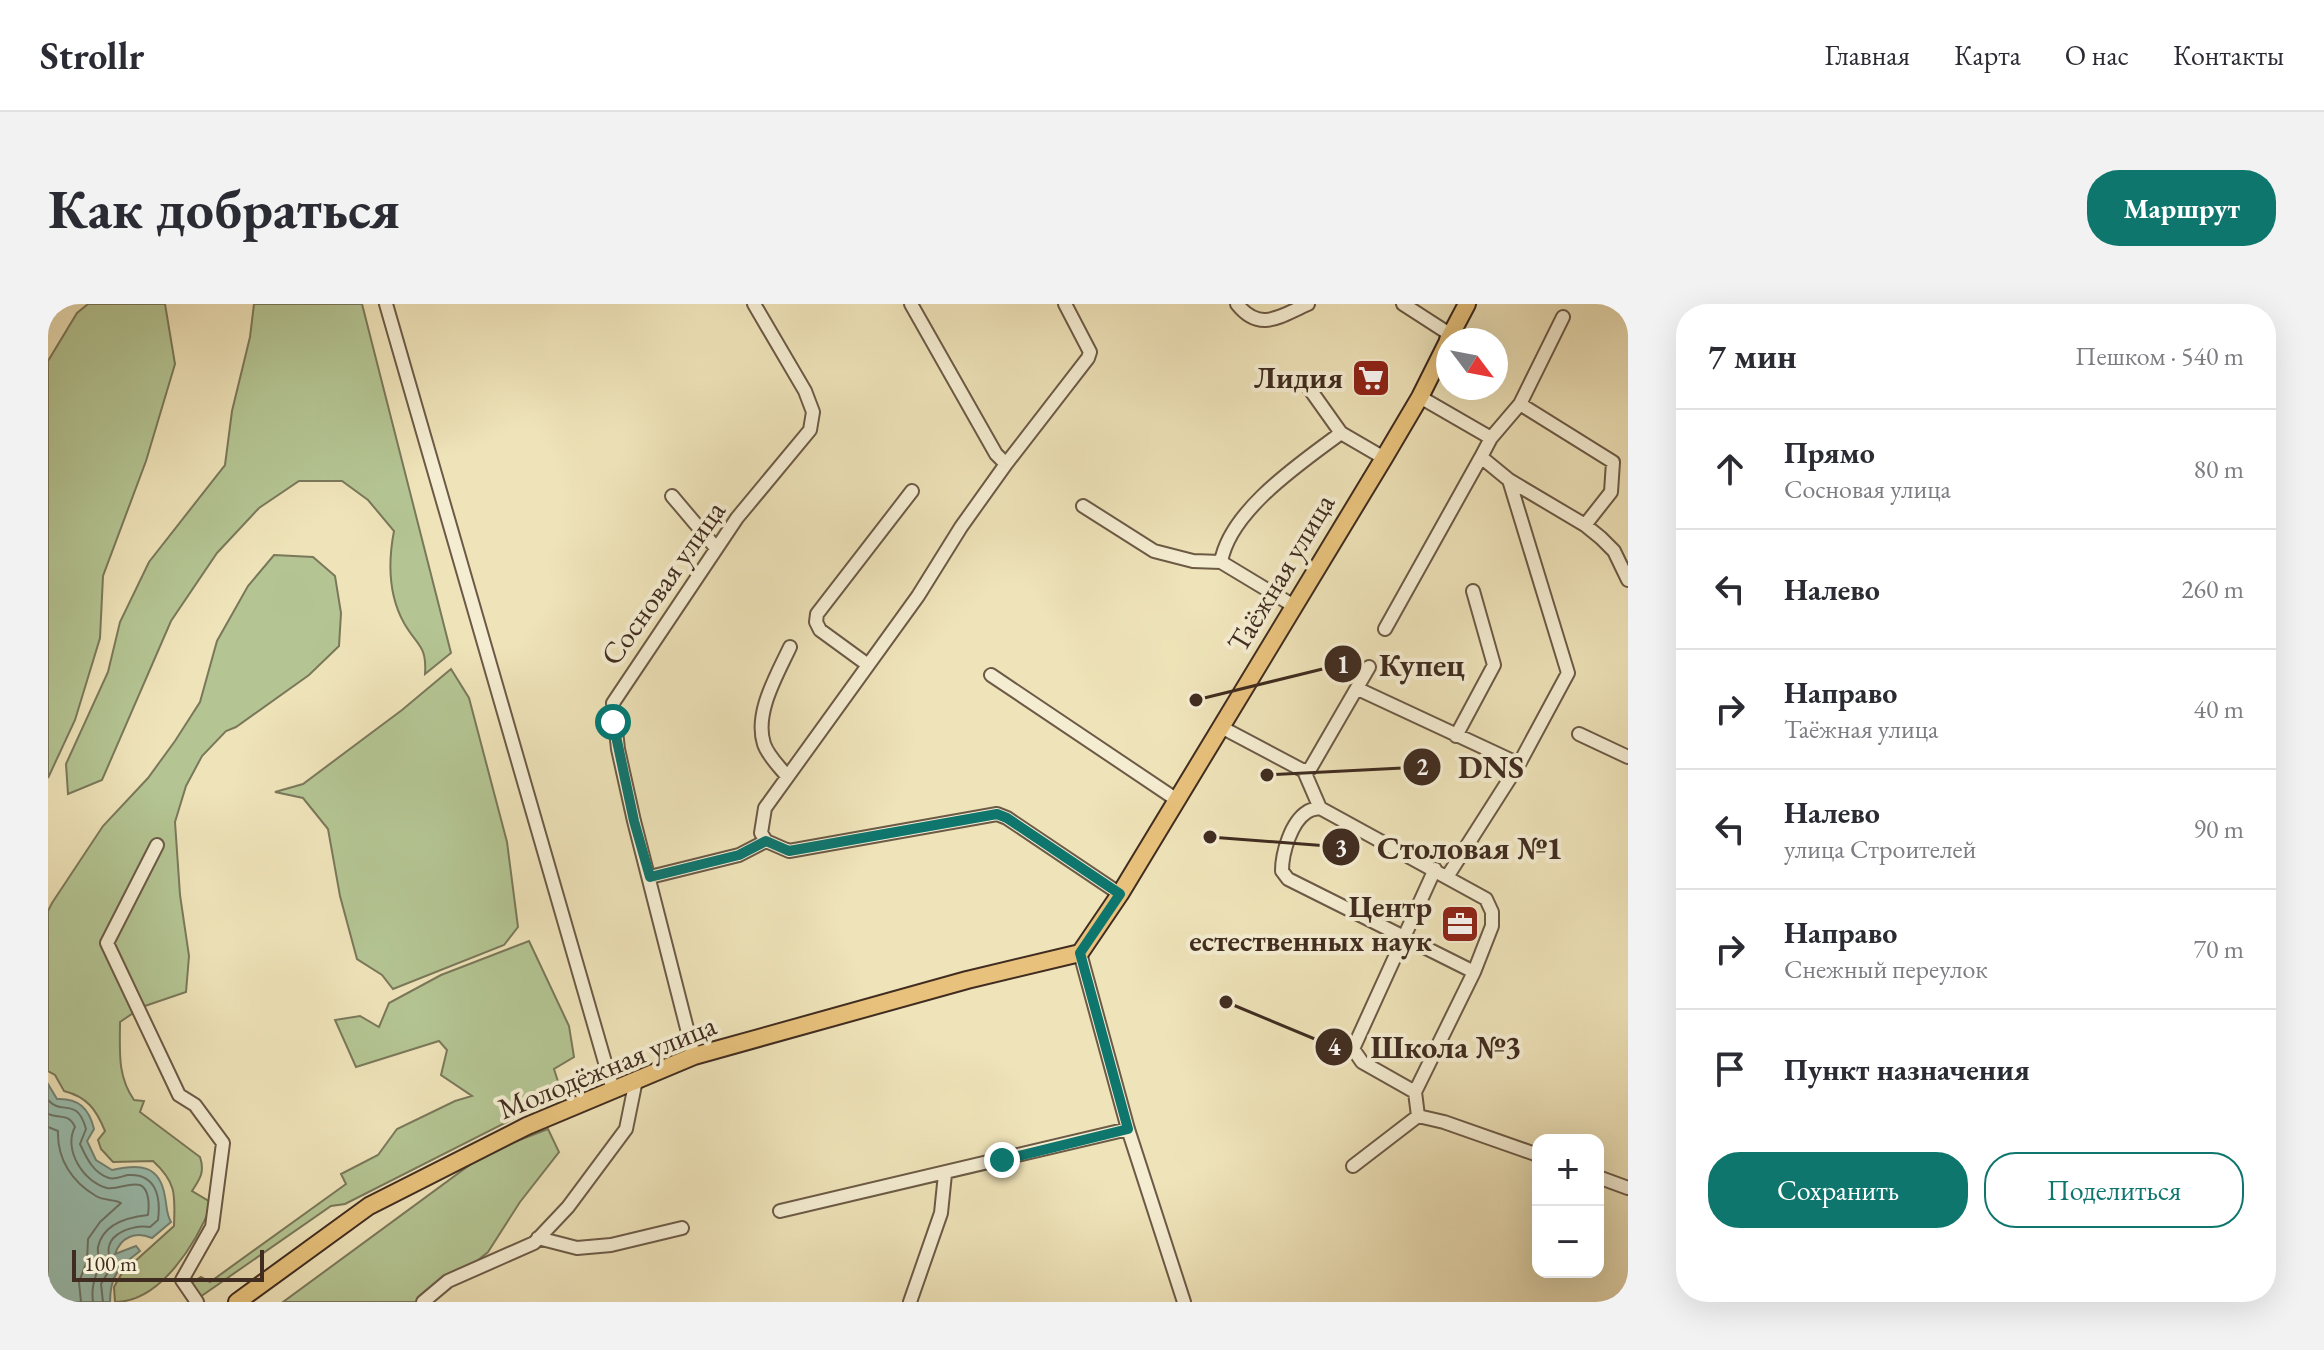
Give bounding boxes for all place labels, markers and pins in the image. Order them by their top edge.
supermarket icon: Лидия [1350,357,1392,399]
place label: Лидия [1254,358,1343,397]
callout: Купец [1323,636,1481,692]
callout: DNS [1402,739,1540,795]
callout: Столовая №1 [1321,819,1579,875]
place label: Центр естественных наук [1189,887,1432,960]
office icon: Центр естественных наук [1439,903,1481,945]
callout: Школа №3 [1314,1019,1537,1075]

